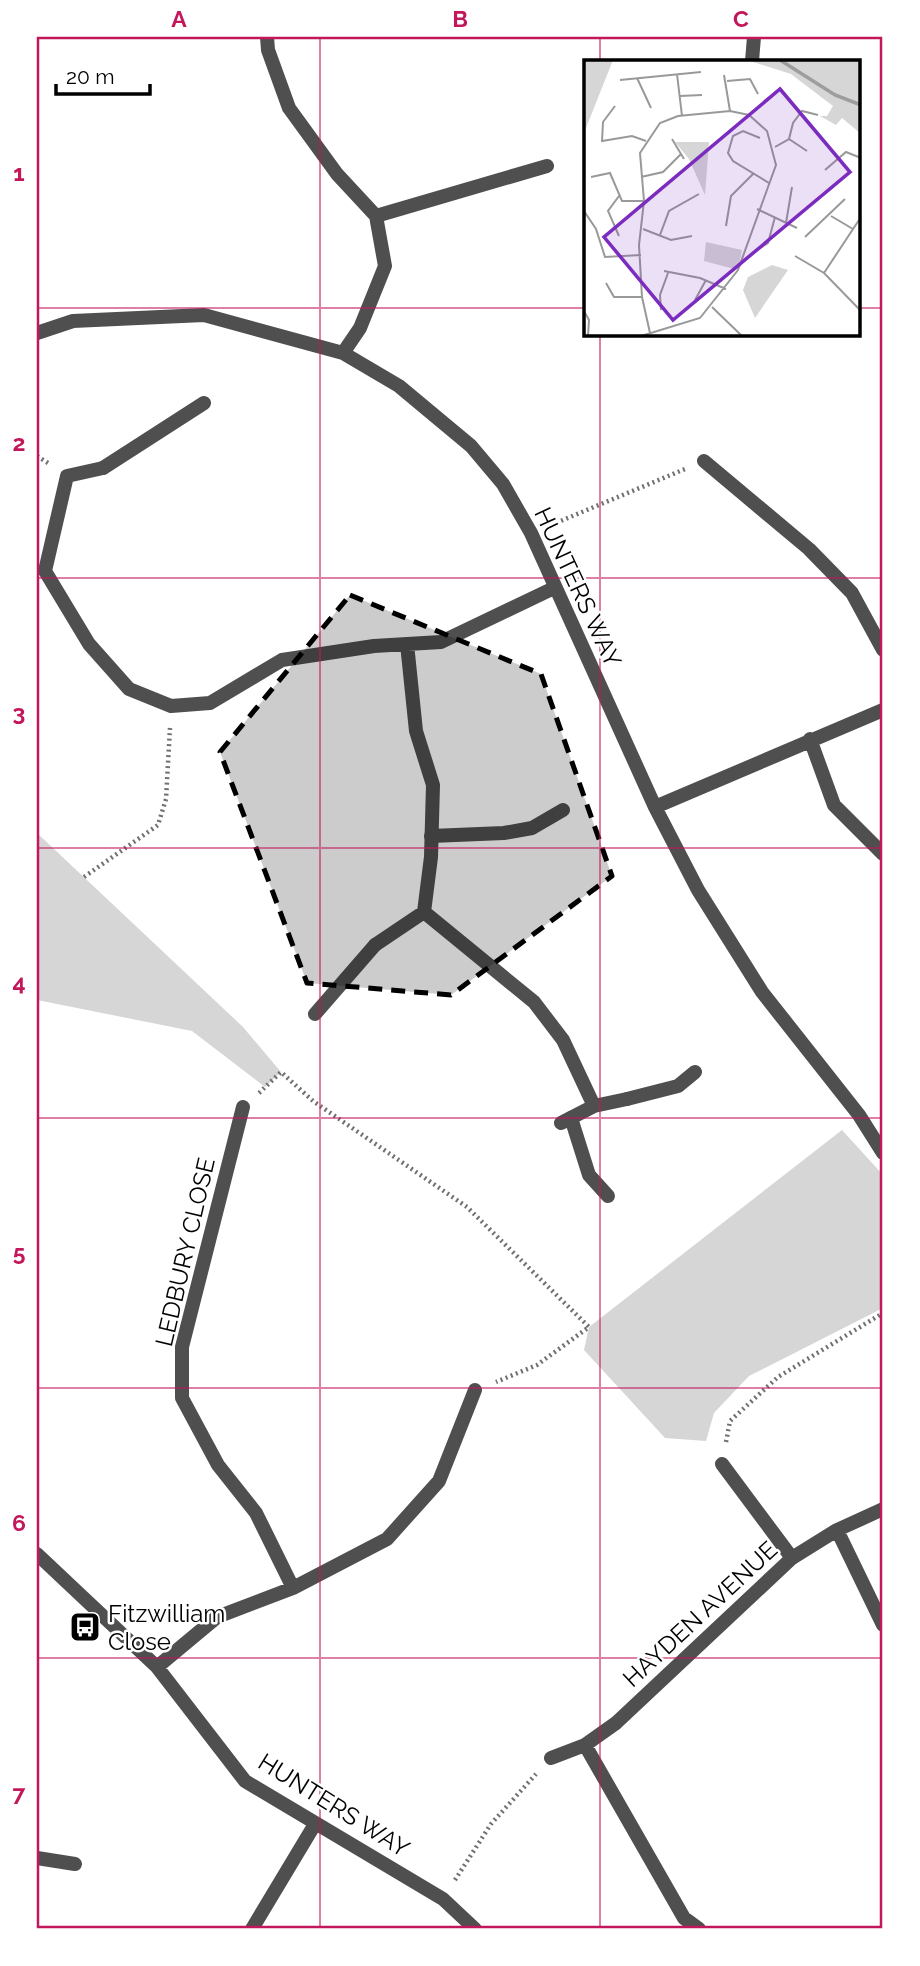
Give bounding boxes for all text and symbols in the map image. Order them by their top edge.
text: A [171,5,187,32]
text: B [452,5,468,32]
text: C [733,5,749,32]
scale bar [56,52,150,96]
inset map [584,60,860,336]
text: 20 m [66,64,114,89]
text: 1 [13,159,25,186]
text: 2 [13,429,25,456]
street label: HUNTERS WAY [528,503,628,672]
text: 3 [13,699,25,726]
text: 4 [12,969,26,996]
street label: LEDBURY CLOSE [149,1155,221,1349]
text: 5 [13,1239,26,1266]
text: 6 [12,1509,26,1536]
street label: HAYDEN AVENUE [617,1535,783,1693]
place label: Fitzwilliam Close [108,1599,225,1656]
bus stop icon: Fitzwilliam Close [68,1610,102,1644]
street label: HUNTERS WAY [253,1747,415,1863]
text: 7 [13,1779,26,1806]

